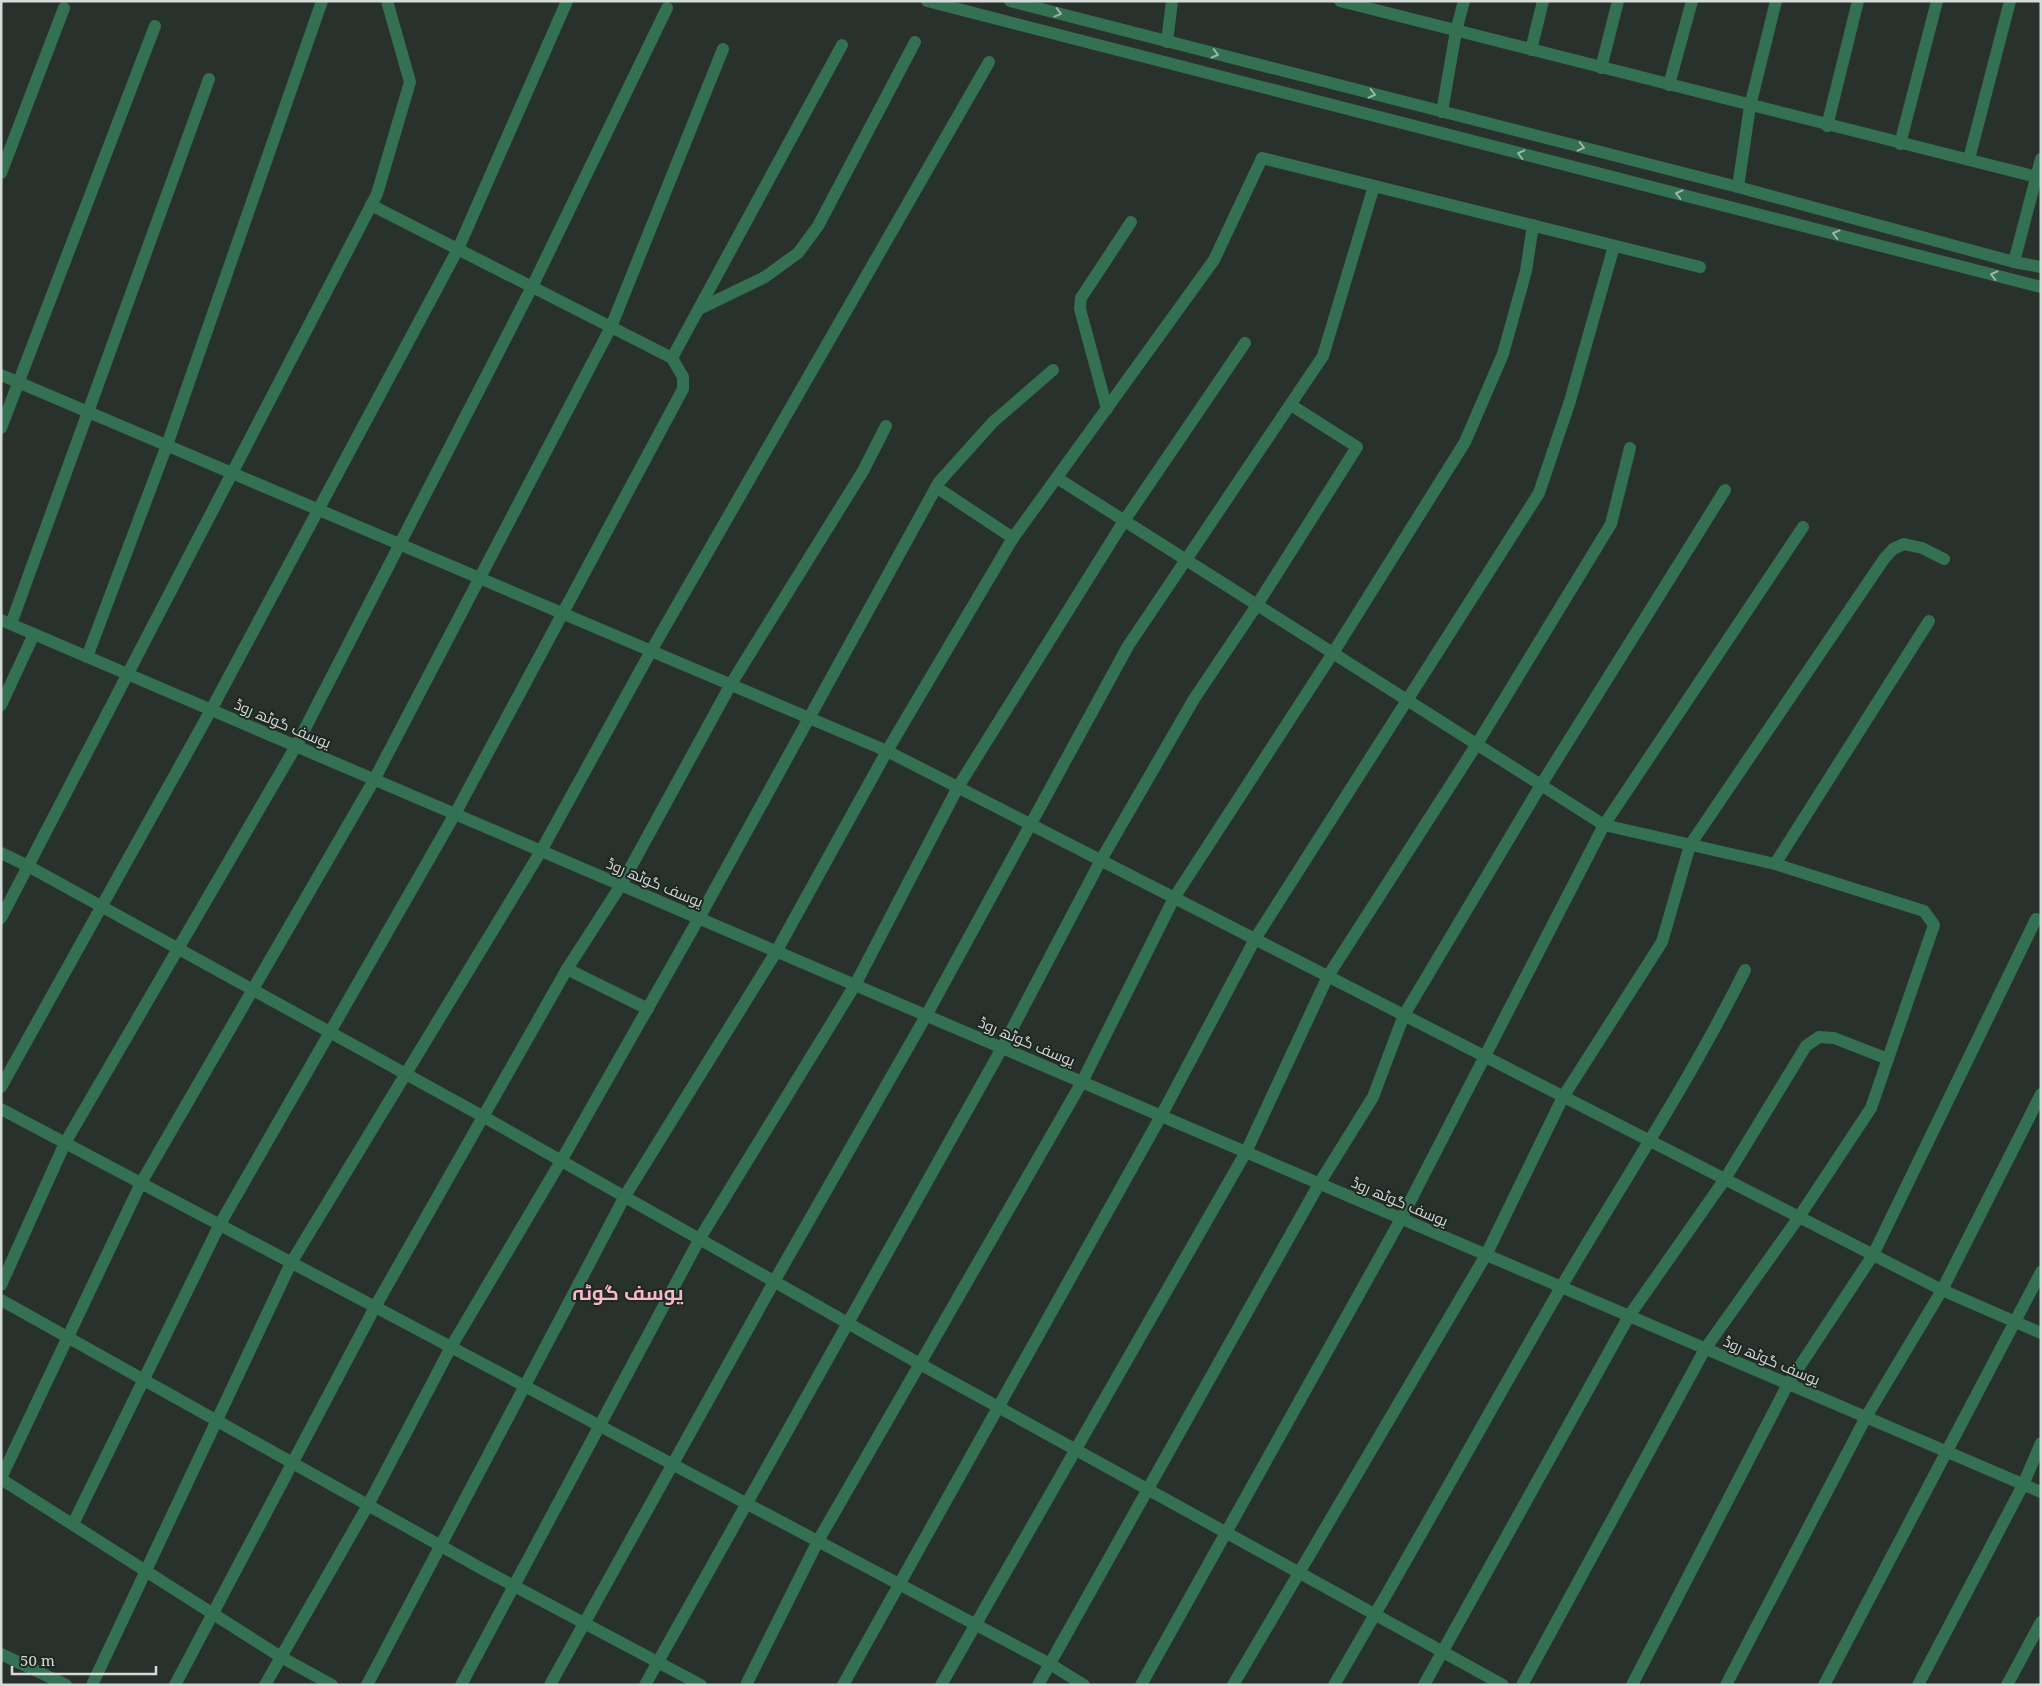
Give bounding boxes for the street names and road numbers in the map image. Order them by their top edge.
street label: یوسف گوٹھ روڈ [232,694,334,752]
street label: یوسف گوٹھ روڈ [604,853,706,911]
street label: یوسف گوٹھ روڈ [976,1012,1078,1070]
street label: یوسف گوٹھ روڈ [1349,1172,1451,1230]
street label: یوسف گوٹھ روڈ [1721,1331,1823,1389]

